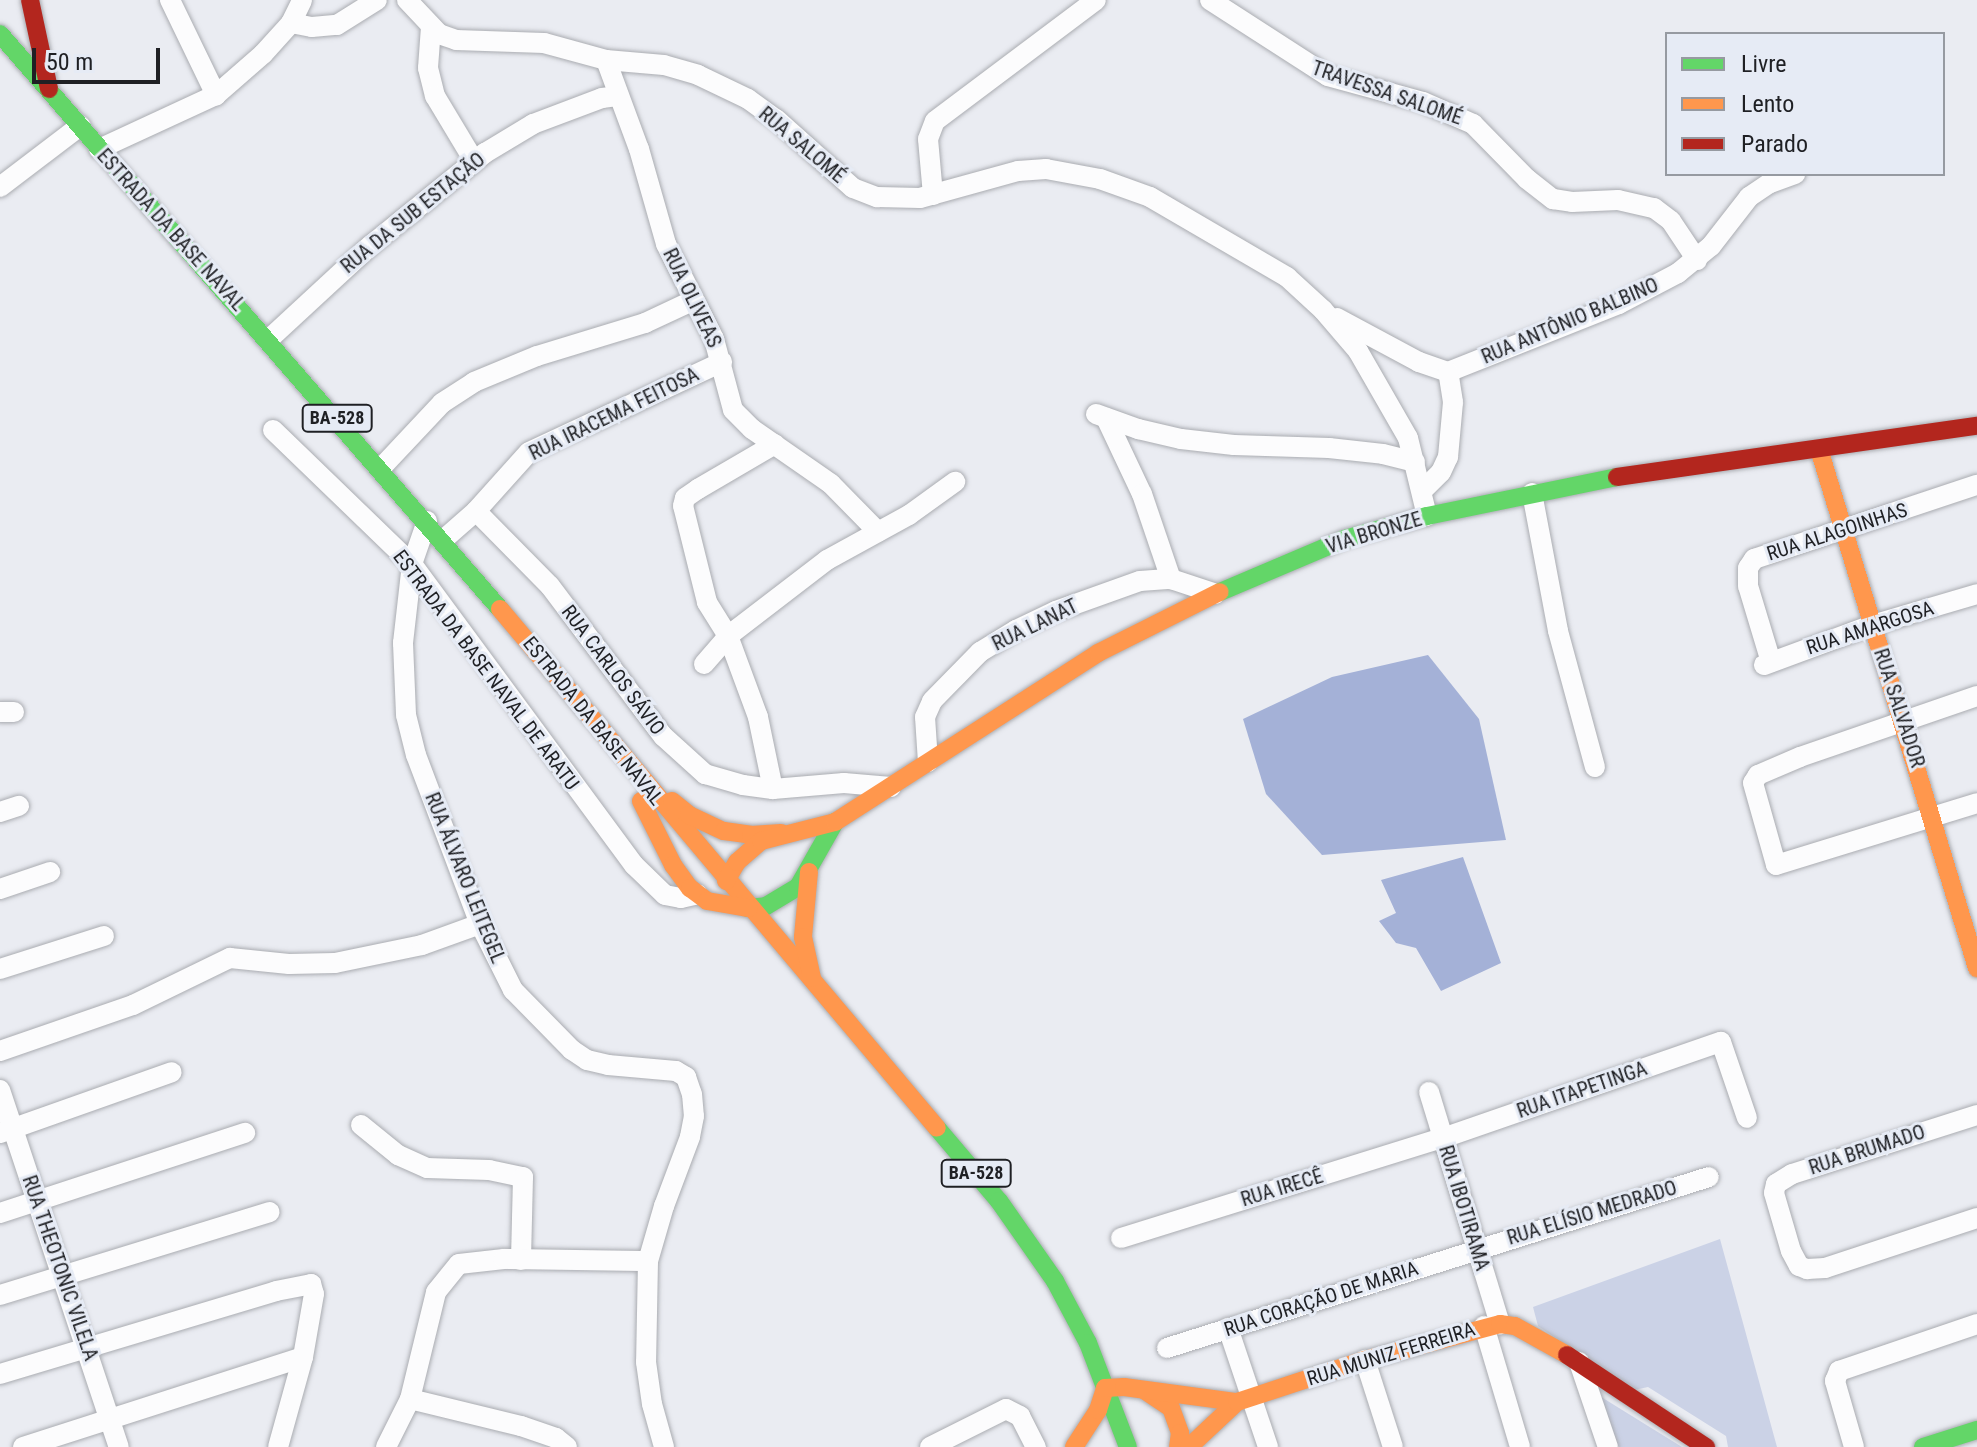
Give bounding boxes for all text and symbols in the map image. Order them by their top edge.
scale bar [36,32,164,82]
legend [1665,32,1945,176]
text: 50 m [46,48,93,76]
text: Livre [1741,50,1787,78]
street label: TRAVESSA SALOMÉ [1309,56,1465,130]
text: Lento [1741,90,1794,118]
street label: RUA SALOMÉ [754,102,850,188]
text: Parado [1741,130,1808,158]
street label: ESTRADA DA BASE NAVAL [92,144,250,316]
street label: RUA DA SUB ESTAÇÃO [336,148,490,278]
street label: RUA OLIVEAS [658,244,726,352]
street label: RUA ANTÔNIO BALBINO [1478,273,1662,369]
street label: RUA IRACEMA FEITOSA [525,362,703,466]
road number: BA-528 [301,404,373,432]
street label: RUA ALAGOINHAS [1764,498,1910,566]
street label: VIA BRONZE [1323,507,1425,559]
street label: ESTRADA DA BASE NAVAL DE ARATU [388,545,584,795]
street label: RUA LANAT [988,594,1082,656]
street label: RUA AMARGOSA [1803,596,1937,660]
street label: RUA CARLOS SÁVIO [556,600,670,740]
street label: ESTRADA DA BASE NAVAL [518,632,668,810]
street label: RUA SALVADOR [1869,646,1929,770]
street label: RUA ÁLVARO LEITEGEL [420,789,510,967]
street label: RUA ITAPETINGA [1514,1057,1650,1123]
street label: RUA BRUMADO [1806,1120,1928,1180]
street label: RUA IBOTIRAMA [1434,1142,1494,1274]
road number: BA-528 [940,1159,1012,1187]
street label: RUA IRECÊ [1238,1164,1326,1212]
street label: RUA THEOTONIC VILELA [17,1172,103,1364]
street label: RUA ELÍSIO MEDRADO [1504,1176,1680,1250]
street label: RUA CORAÇÃO DE MARIA [1221,1256,1421,1342]
street label: RUA MUNIZ FERREIRA [1304,1317,1478,1391]

